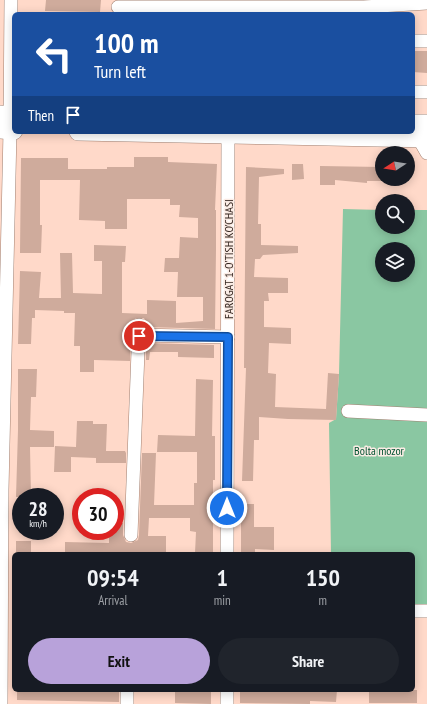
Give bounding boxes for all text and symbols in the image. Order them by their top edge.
text: 100 m [94,24,158,61]
icon: left [28,28,80,80]
text: Turn left [94,60,146,83]
icon: arrive [62,104,84,126]
text: Then [28,106,54,125]
north arrow [375,146,415,186]
map controls [375,146,415,282]
button: search [375,194,415,234]
street label: FAROGAT 1-O'TISH KO'CHASI [221,199,236,319]
button: layers [375,242,415,282]
pin [122,319,156,353]
icon: arrive [128,325,150,347]
park label: Bolta mozor [354,443,405,458]
position arrow [206,487,248,529]
speed limit sign: 30 [72,488,124,540]
text: 28 [28,496,48,522]
text: km/h [29,517,47,530]
text: 09:54 [87,562,139,593]
text: 1 [216,562,228,593]
text: 150 [306,562,340,593]
text: Arrival [98,592,128,609]
text: min [214,592,231,609]
text: m [319,592,327,609]
button: Exit [28,638,210,684]
button: Share [218,638,399,684]

